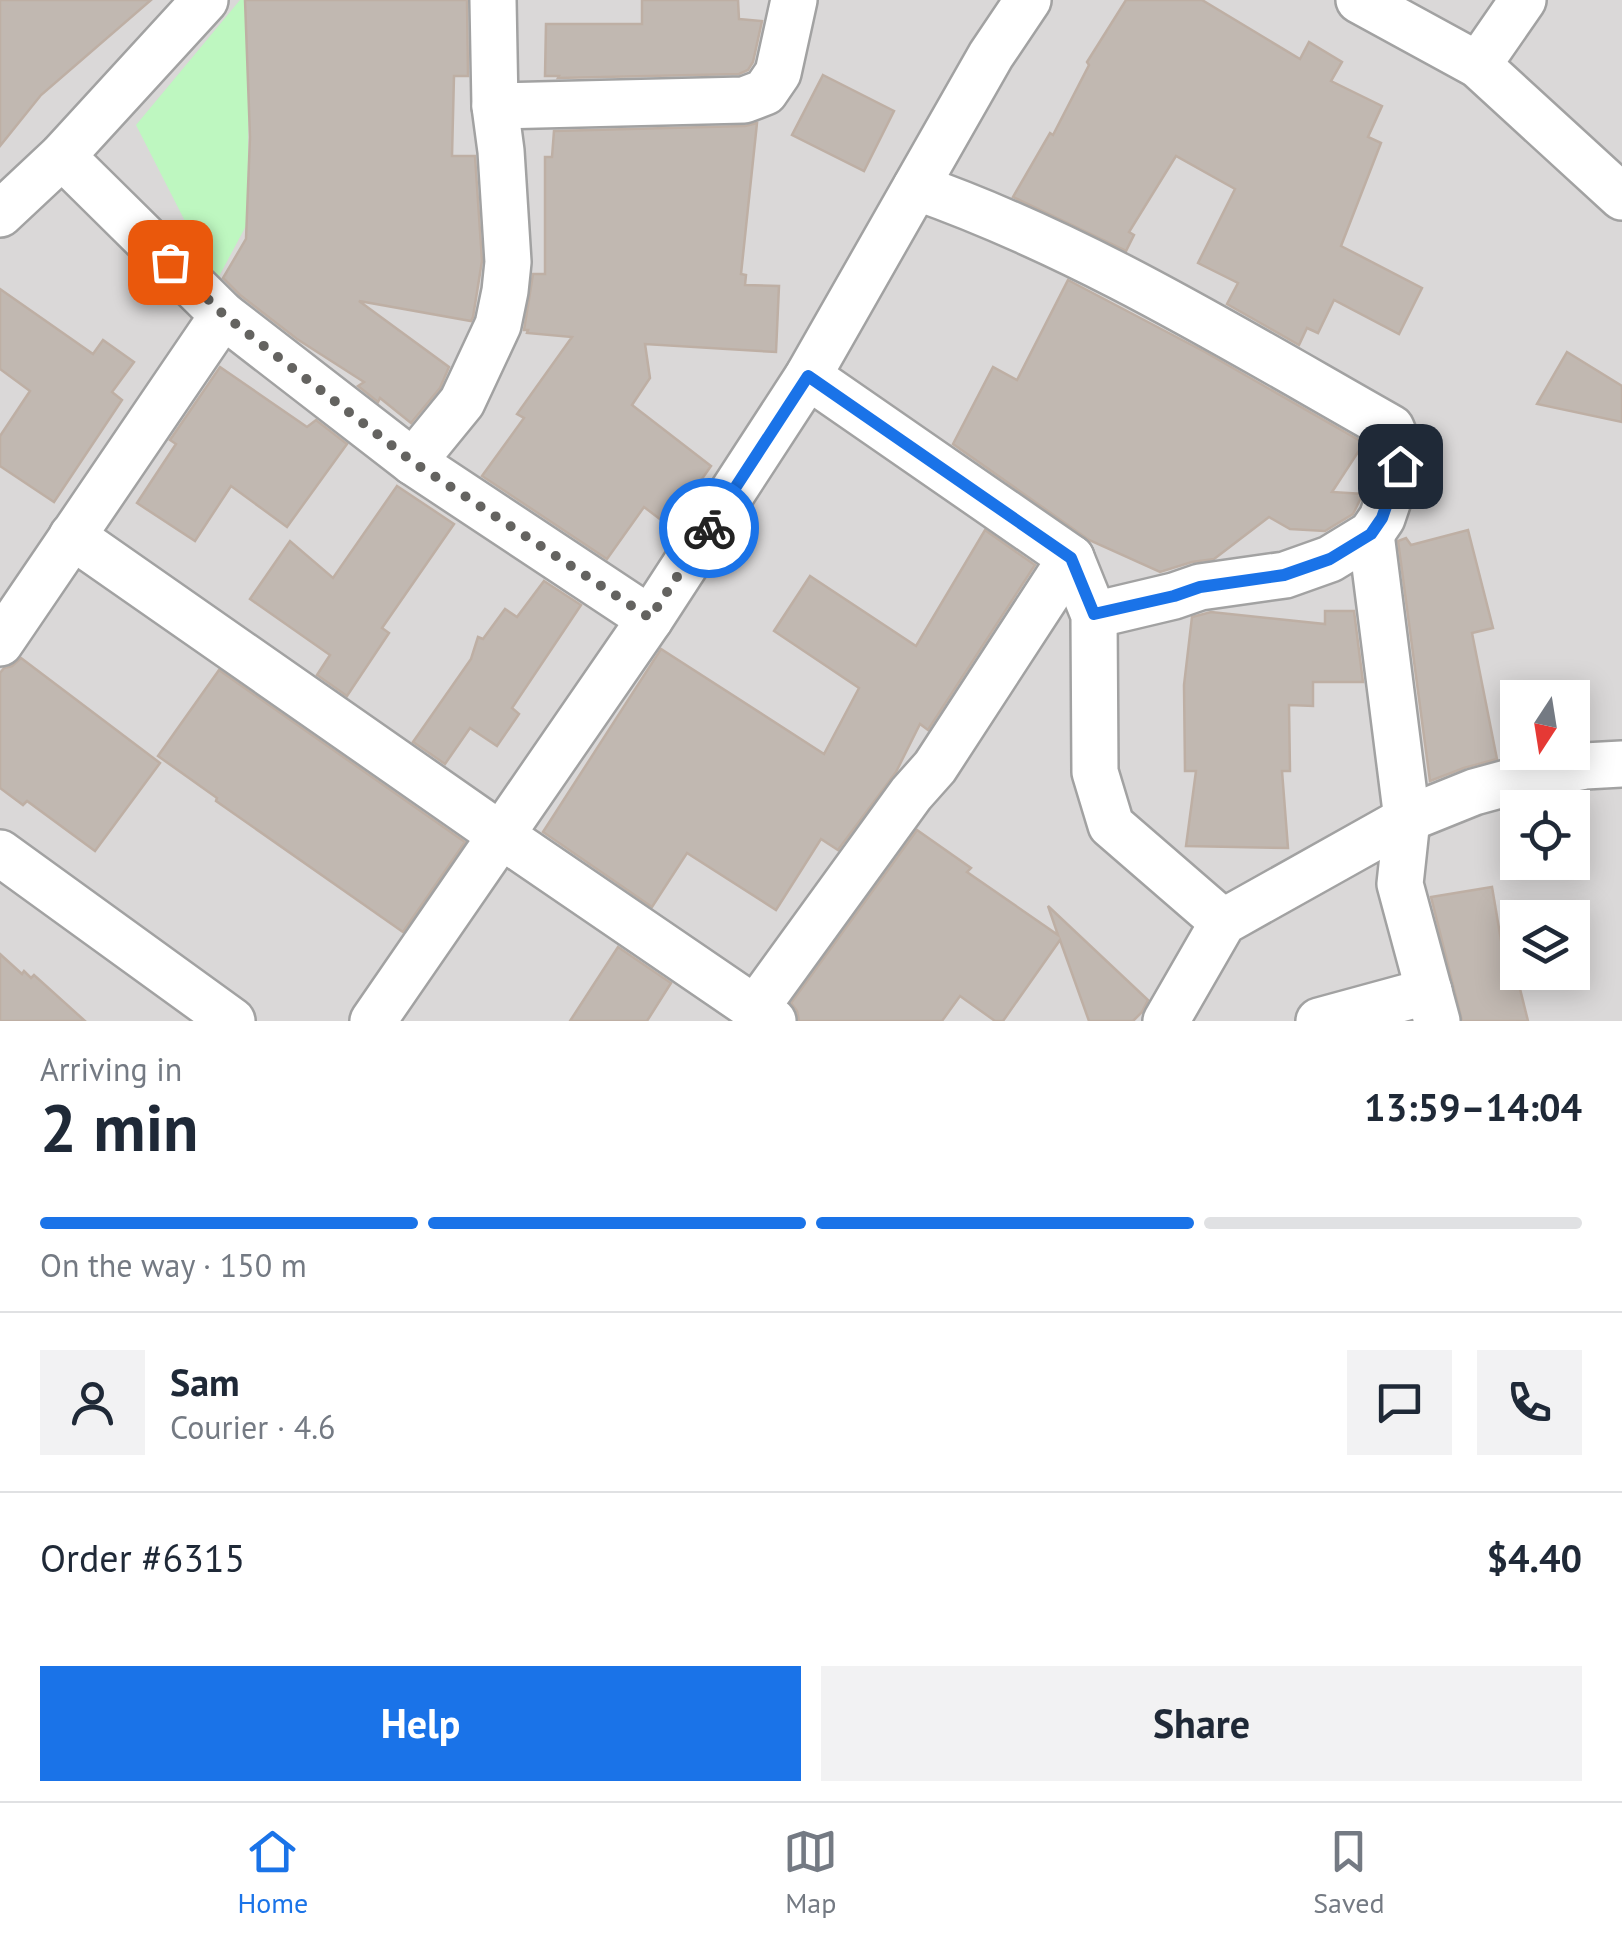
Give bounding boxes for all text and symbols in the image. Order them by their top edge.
pin [128,220,213,305]
icon: bag [143,235,198,290]
pin [1358,424,1443,509]
icon: home [1373,439,1428,494]
courier [659,478,759,578]
icon: bike [682,501,737,556]
north arrow [1500,680,1590,770]
map controls [1500,680,1590,990]
button: locate [1500,790,1590,880]
button: layers [1500,900,1590,990]
text: Arriving in [40,1048,182,1090]
text: 13:59–14:04 [1364,1082,1582,1131]
text: 2 min [40,1085,199,1169]
text: On the way · 150 m [40,1244,307,1286]
button: person [40,1350,145,1455]
button: chat [1347,1350,1452,1455]
button: phone [1477,1350,1582,1455]
text: Sam [170,1357,240,1406]
text: Courier · 4.6 [170,1406,336,1448]
text: Order #6315 [40,1533,245,1582]
text: $4.40 [1486,1533,1582,1582]
button: Help [40,1666,801,1781]
button: Share [821,1666,1582,1781]
tab: Home [237,1824,308,1921]
tab: Map [783,1824,838,1921]
tab: Saved [1313,1824,1384,1921]

